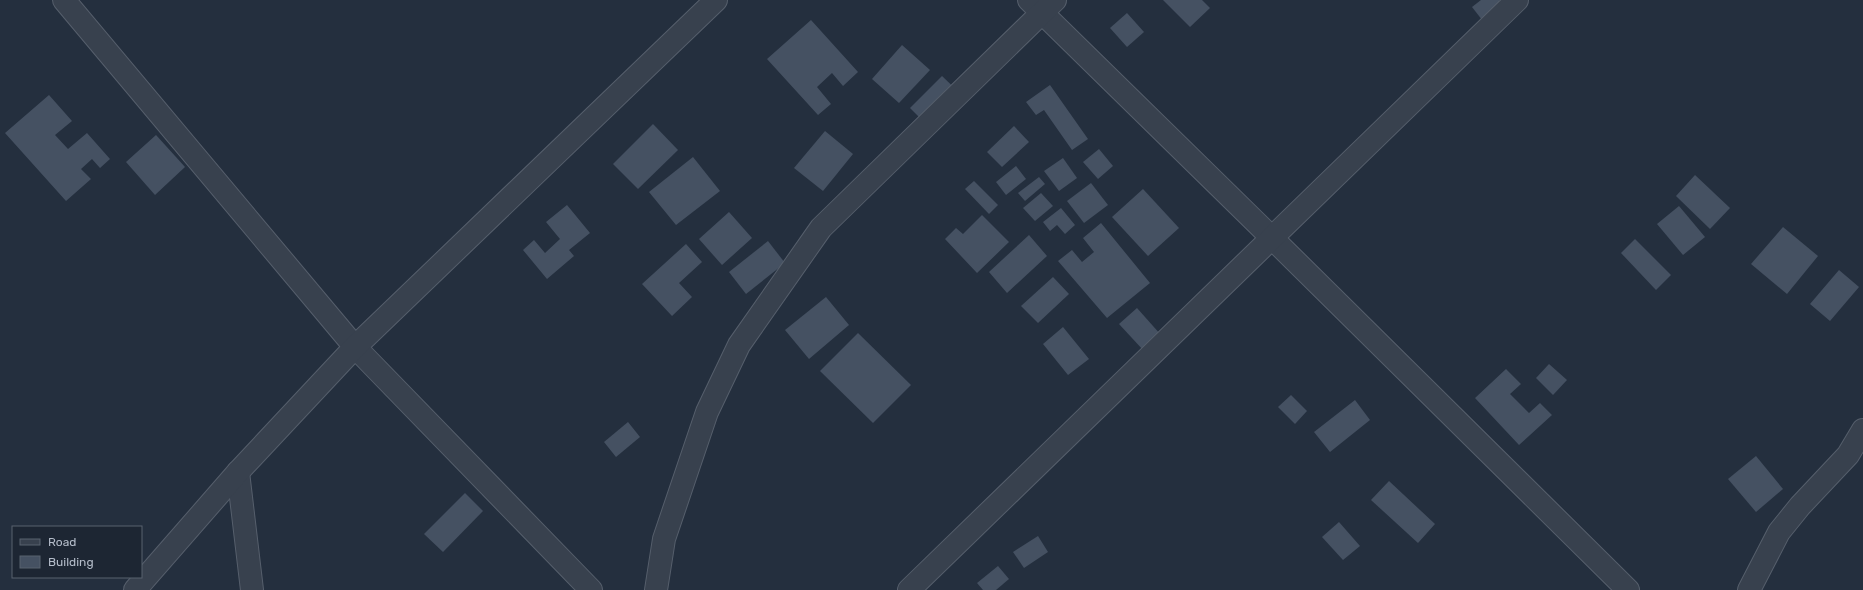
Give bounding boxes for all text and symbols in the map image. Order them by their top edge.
legend [12,526,142,578]
text: Road [48,535,76,549]
text: Building [48,555,94,569]

